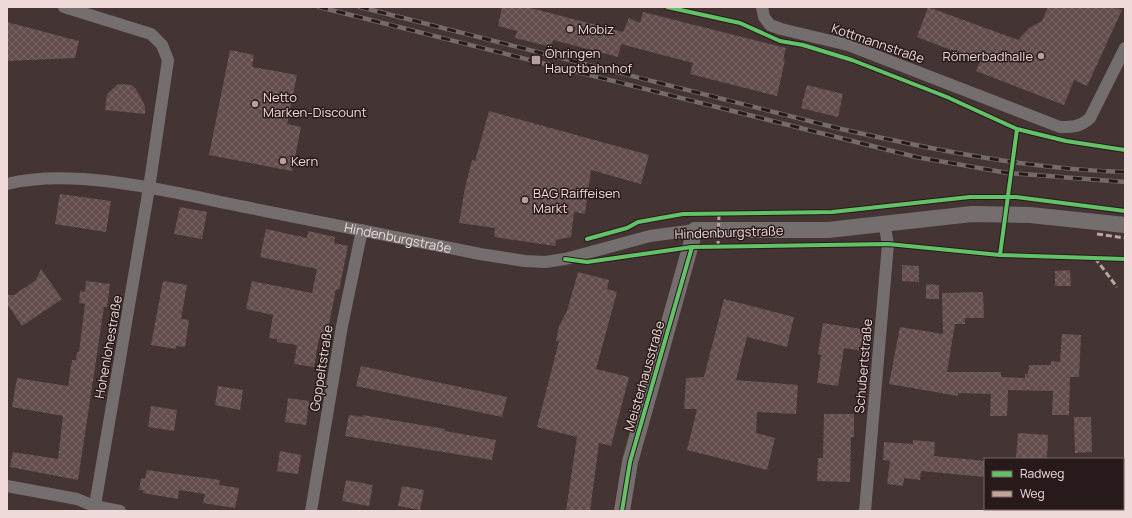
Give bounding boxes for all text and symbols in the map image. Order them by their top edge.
street label: Kottmannstraße [829,19,927,67]
place label: Mobiz [578,20,614,38]
marker: Mobiz [565,24,575,34]
place label: Öhringen Hauptbahnhof [545,44,633,77]
place label: Römerbadhalle [943,47,1033,65]
marker: Römerbadhalle [1036,51,1046,61]
marker: Öhringen Hauptbahnhof [530,54,542,66]
place label: Netto Marken-Discount [263,88,367,121]
marker: Netto Marken-Discount [250,99,260,109]
place label: Kern [291,152,318,170]
marker: Kern [278,156,288,166]
place label: BAG Raiffeisen Markt [533,184,620,217]
marker: BAG Raiffeisen Markt [520,195,530,205]
street label: Hindenburgstraße [343,218,454,257]
street label: Hindenburgstraße [674,221,784,243]
street label: Hohenlohestraße [90,294,126,400]
street label: Meisterhausstraße [620,318,668,433]
street label: Schubertstraße [850,318,876,414]
street label: Goppeltstraße [305,323,337,412]
legend [984,458,1124,510]
text: Radweg [1020,465,1064,482]
text: Weg [1020,485,1045,502]

